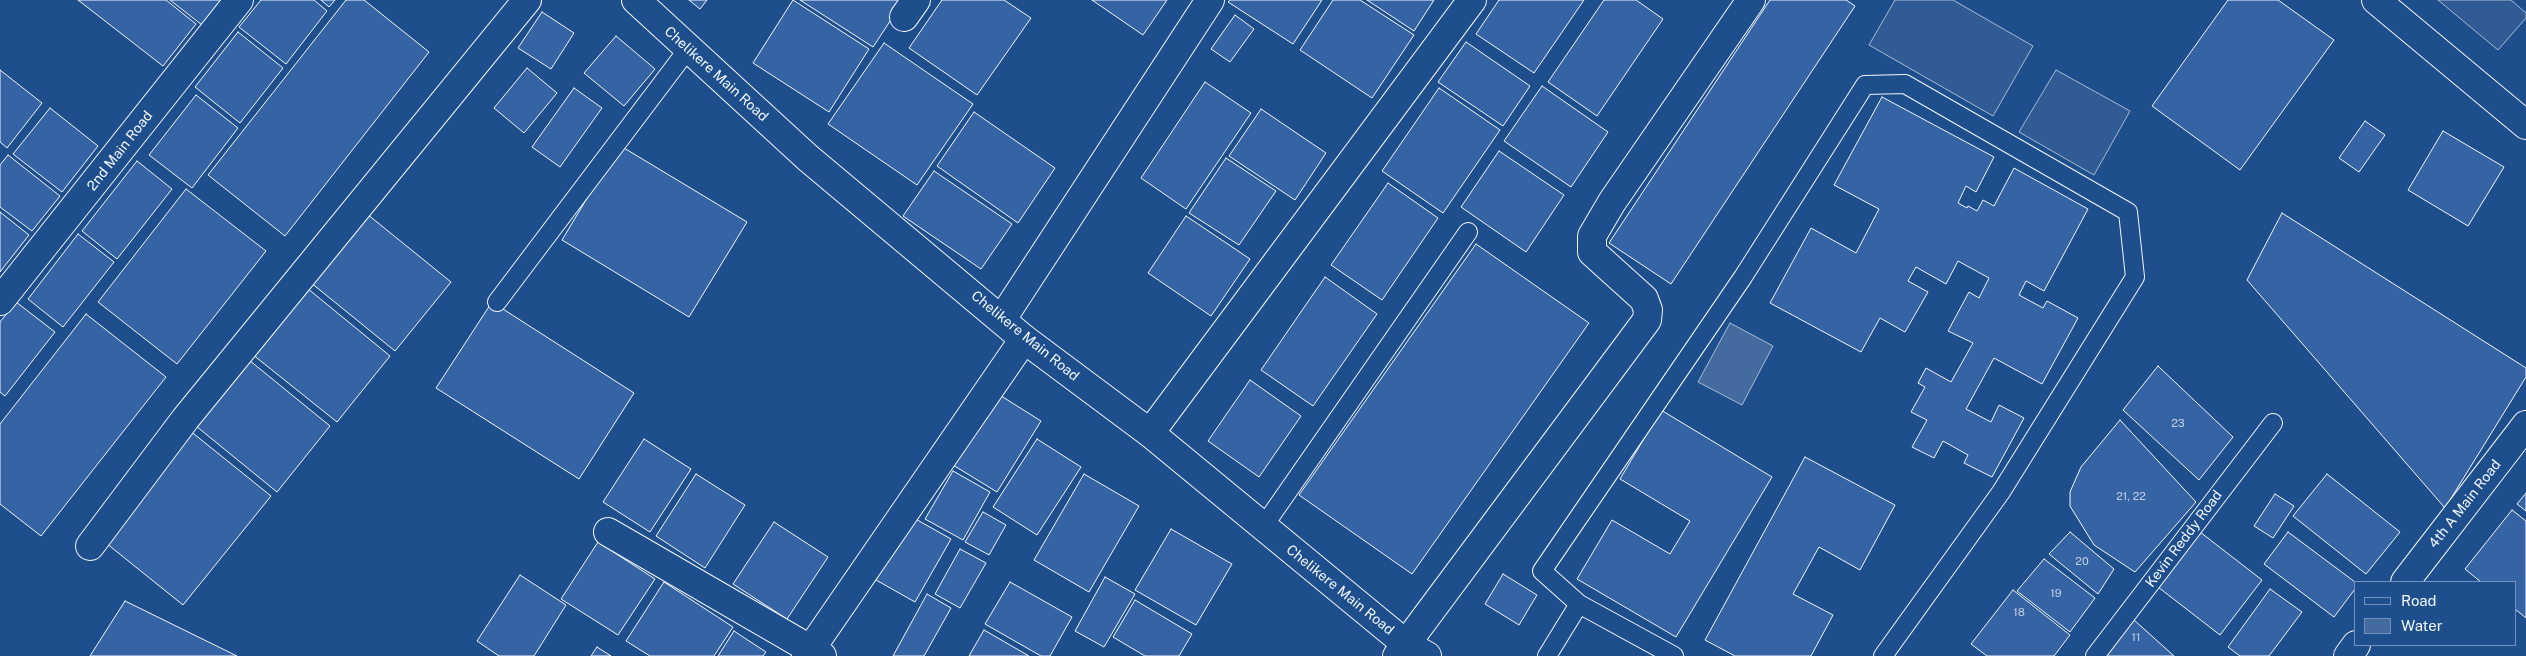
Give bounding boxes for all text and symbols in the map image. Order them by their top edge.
street label: Chelikere Main Road [661,23,771,125]
street label: 2nd Main Road [84,108,156,194]
street label: Chelikere Main Road [968,287,1082,385]
house number: 23 [2171,417,2185,431]
street label: 4th A Main Road [2425,457,2505,551]
street label: Kevin Reddy Road [2142,487,2226,591]
house number: 21, 22 [2116,490,2146,504]
street label: Chelikere Main Road [1283,541,1397,639]
house number: 20 [2075,555,2089,569]
legend [2354,581,2516,646]
house number: 19 [2050,587,2062,601]
text: Road [2401,592,2437,609]
house number: 18 [2013,606,2025,620]
text: Water [2401,617,2443,634]
house number: 11 [2132,631,2140,645]

